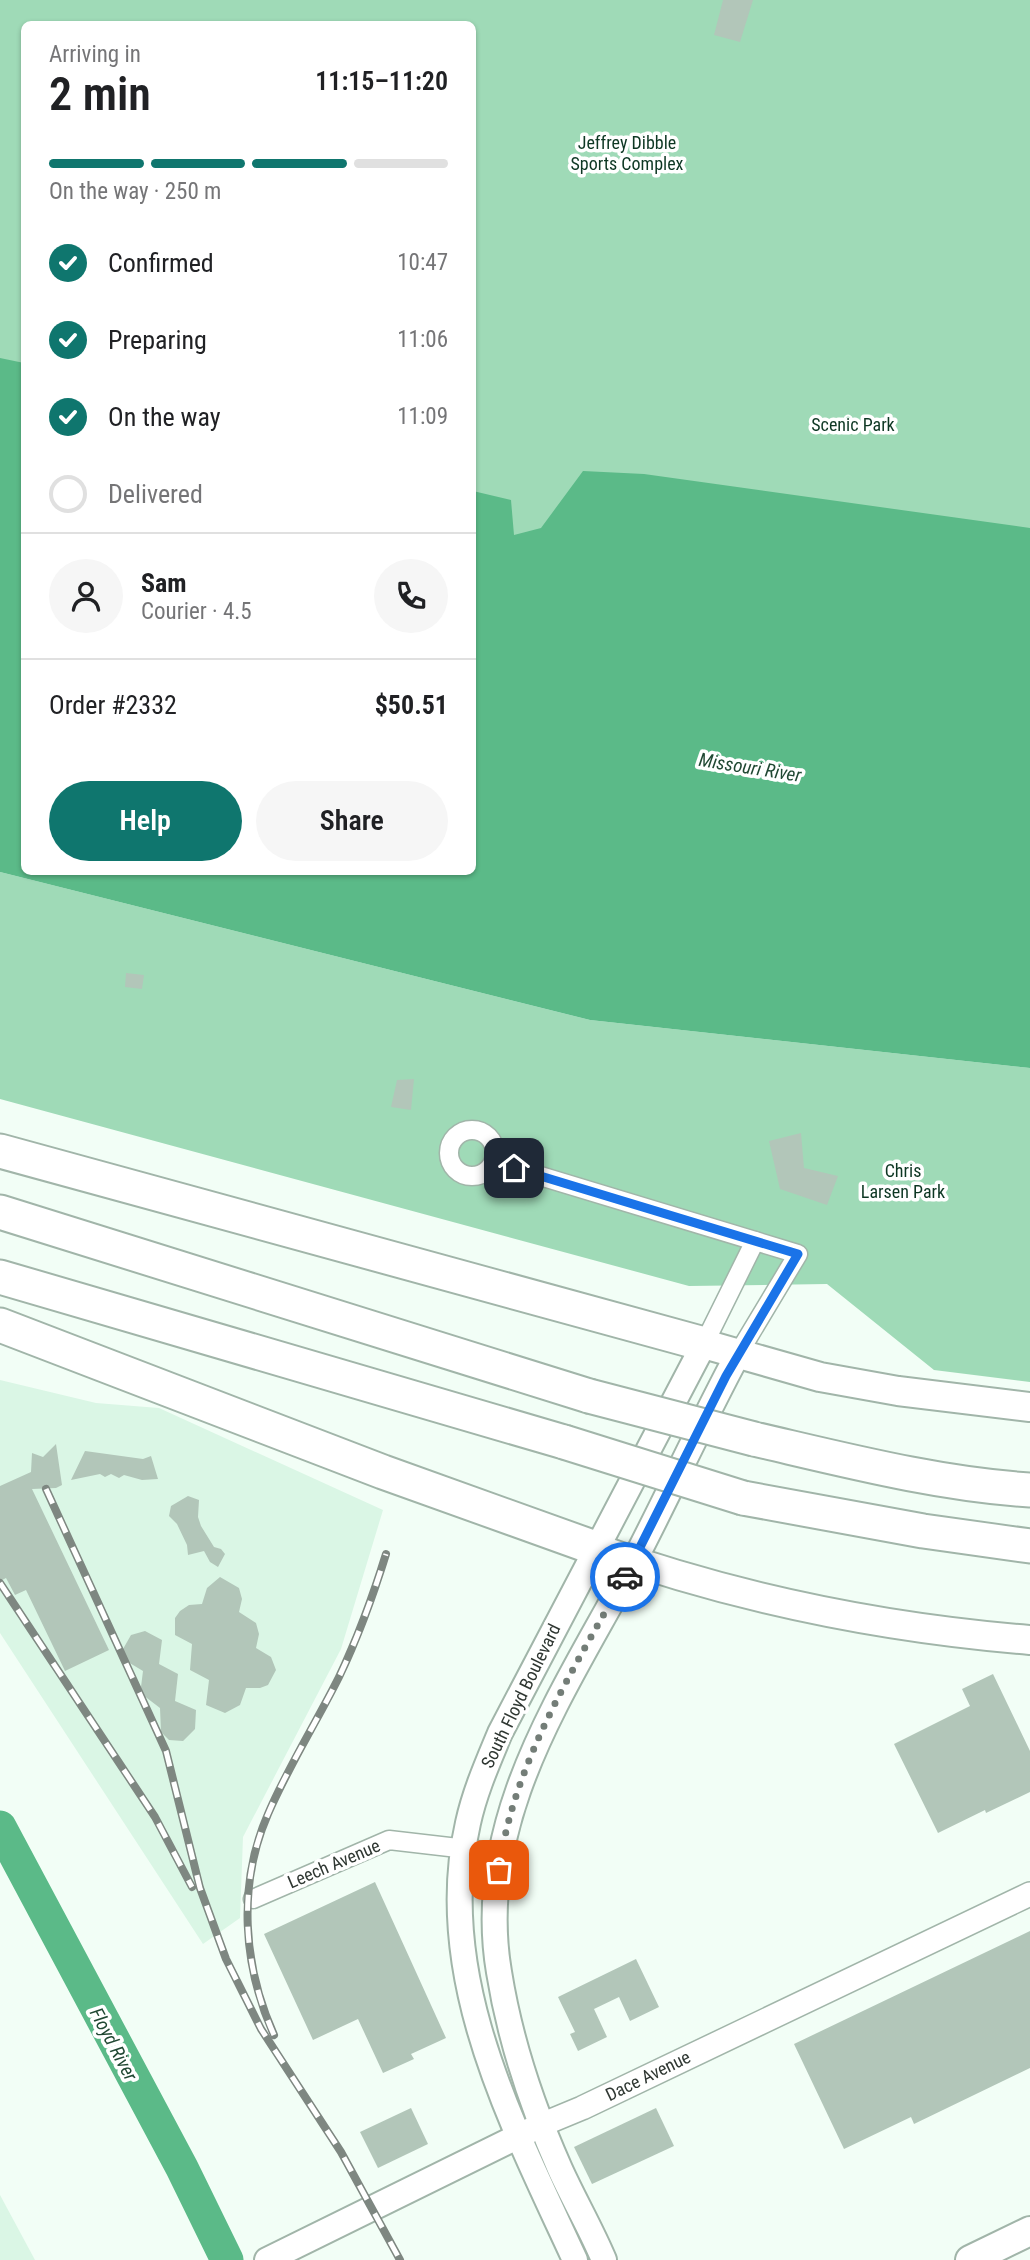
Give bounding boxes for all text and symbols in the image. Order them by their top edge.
text: Arriving in [49,41,141,68]
text: 11:15–11:20 [315,66,448,96]
text: 2 min [49,67,151,121]
park label: Jeffrey Dibble Sports Complex [571,132,684,174]
text: On the way · 250 m [49,178,221,205]
icon: check [49,244,87,282]
text: Confirmed [108,248,214,278]
text: 10:47 [397,249,448,276]
icon: check [49,321,87,359]
text: Preparing [108,325,207,355]
text: 11:06 [397,326,448,353]
icon: check [49,398,87,436]
text: On the way [108,402,221,432]
text: 11:09 [397,403,448,430]
park label: Scenic Park [811,414,895,435]
text: Delivered [108,479,203,509]
button: person [49,559,123,633]
button: phone [374,559,448,633]
text: Sam [141,568,187,598]
text: Courier · 4.5 [141,598,252,625]
text: Order #2332 [49,690,177,720]
text: $50.51 [375,690,448,720]
water label: Missouri River [697,748,803,787]
button: Help [49,781,242,861]
button: Share [256,781,448,861]
pin [484,1138,544,1198]
icon: home [495,1149,533,1187]
park label: Chris Larsen Park [861,1160,945,1202]
courier [590,1542,660,1612]
icon: car [606,1558,644,1596]
street label: South Floyd Boulevard [477,1620,565,1771]
street label: Leech Avenue [284,1835,383,1892]
pin [469,1840,529,1900]
icon: bag [480,1851,518,1889]
water label: Floyd River [85,2004,142,2085]
street label: Dace Avenue [602,2046,694,2105]

